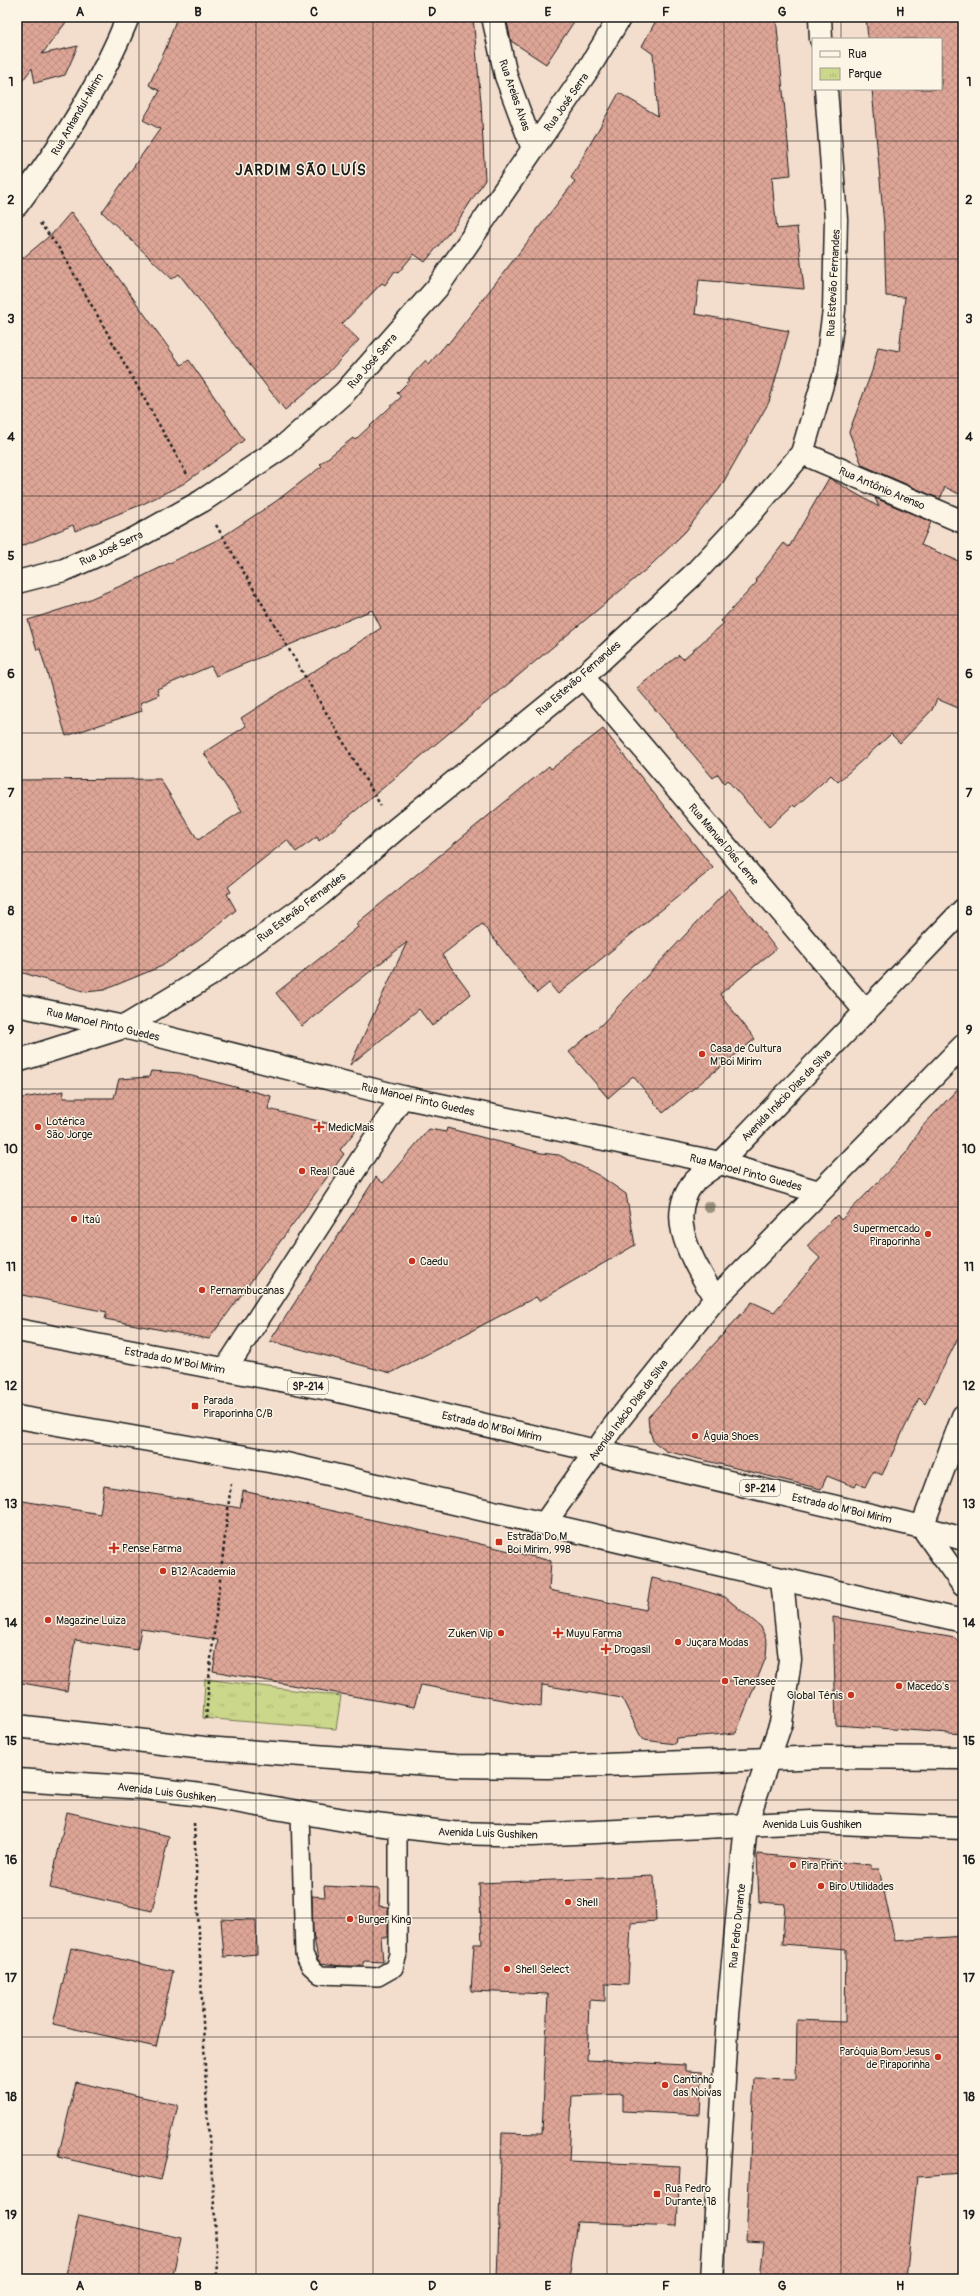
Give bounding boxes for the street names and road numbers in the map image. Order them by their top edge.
street label: Rua Areias Alvas [496,58,533,133]
street label: Rua José Serra [541,70,591,134]
street label: Rua Anhanduí-Mirim [49,71,106,158]
street label: Rua Estevão Fernandes [824,229,843,337]
street label: Rua José Serra [345,331,400,391]
street label: Rua Antônio Arenso [837,464,927,513]
street label: Rua José Serra [77,528,145,569]
street label: Rua Estevão Fernandes [533,638,623,719]
street label: Rua Manuel Dias Leme [686,801,762,888]
street label: Rua Estevão Fernandes [254,870,348,945]
street label: Rua Manoel Pinto Guedes [45,1005,161,1044]
street label: Avenida Inácio Dias da Silva [739,1047,834,1144]
street label: Rua Manoel Pinto Guedes [360,1080,476,1119]
street label: Rua Manoel Pinto Guedes [688,1151,804,1194]
street label: Estrada do M'Boi Mirim [123,1344,227,1377]
street label: Avenida Inácio Dias da Silva [586,1357,671,1463]
road number: SP-214 [288,1378,328,1394]
street label: Estrada do M'Boi Mirim [441,1409,543,1444]
road number: SP-214 [740,1480,780,1496]
street label: Estrada do M'Boi Mirim [791,1491,893,1526]
street label: Avenida Luis Gushiken [117,1780,217,1805]
street label: Avenida Luis Gushiken [762,1818,862,1831]
street label: Avenida Luis Gushiken [438,1825,538,1842]
street label: Rua Pedro Durante [727,1882,748,1969]

